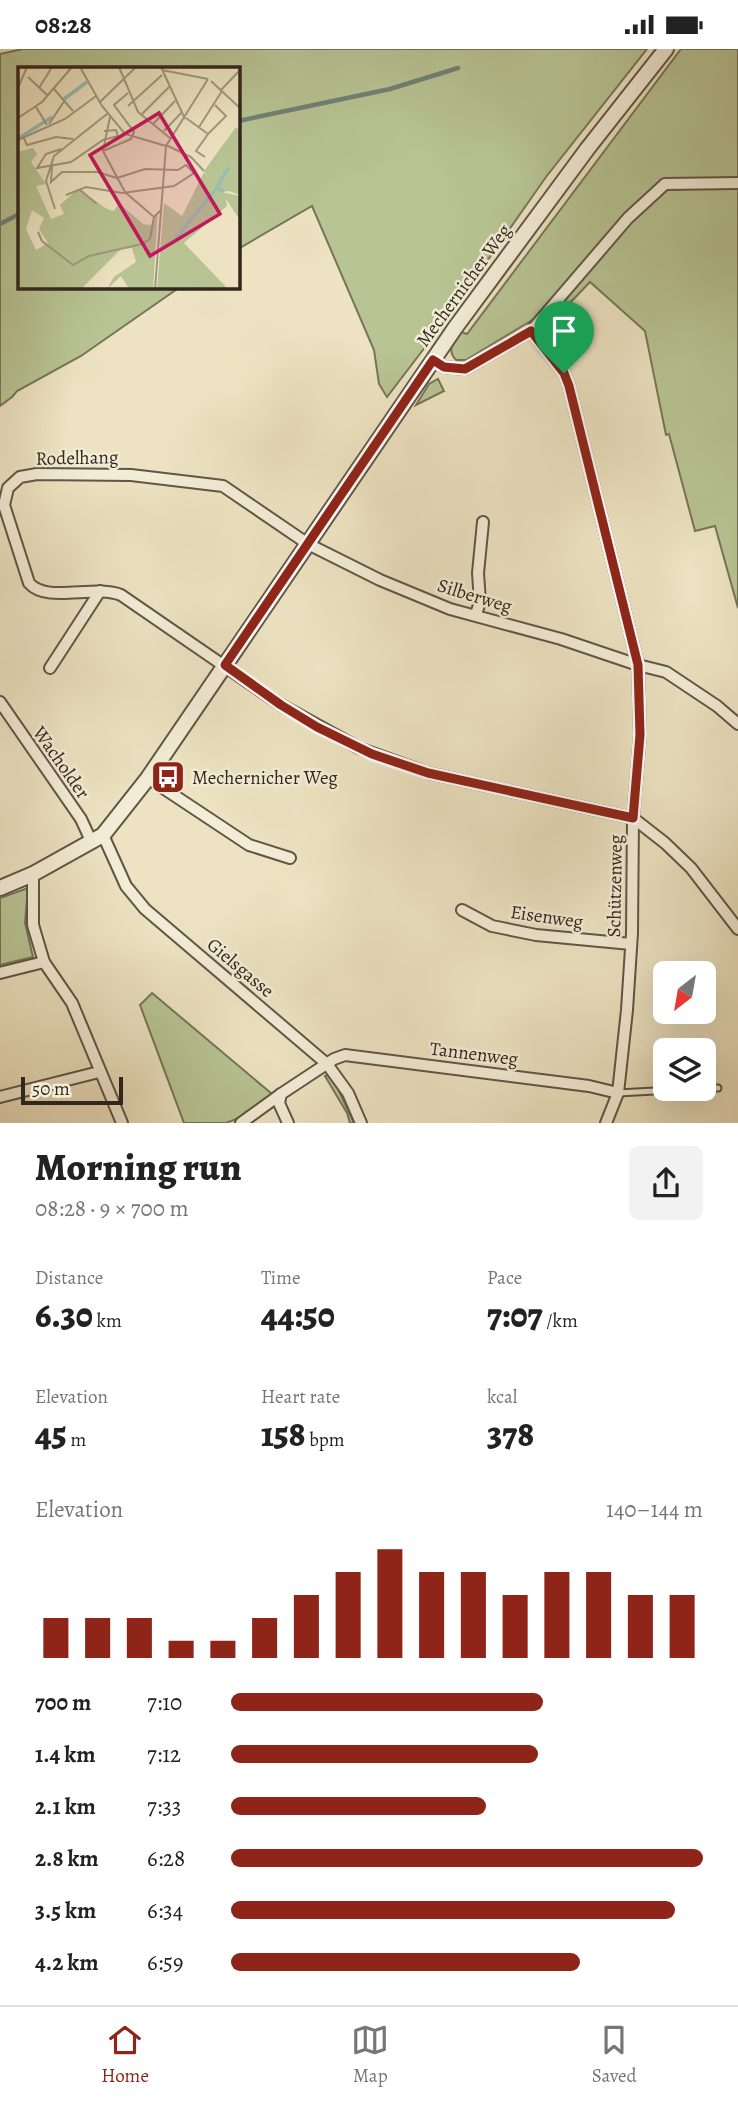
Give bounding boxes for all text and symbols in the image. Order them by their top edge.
text: 08:28 [35,7,92,42]
inset map [18,67,240,289]
street label: Mechernicher Weg [410,219,517,352]
pin [534,301,594,373]
icon: arrive [545,312,583,350]
street label: Rodelhang [35,444,119,472]
street label: Silberweg [434,572,516,620]
street label: Wacholder [26,720,96,804]
bus stop icon: Mechernicher Weg [149,758,187,796]
place label: Mechernicher Weg [192,765,338,791]
street label: Schützenweg [601,834,629,938]
street label: Eisenweg [509,899,585,935]
street label: Gielsgasse [201,932,279,1004]
north arrow [653,961,716,1024]
map controls [653,961,716,1101]
street label: Tannenweg [428,1036,520,1072]
button: layers [653,1038,716,1101]
scale bar [21,1074,122,1106]
text: 50 m [32,1076,70,1102]
text: Morning run [35,1141,242,1193]
button: share [629,1146,703,1220]
text: 08:28 · 9 × 700 m [35,1193,189,1224]
text: Distance [35,1265,103,1291]
text: Time [261,1265,300,1291]
text: Pace [487,1265,522,1291]
text: 6.30 [35,1291,93,1339]
text: 44:50 [261,1291,335,1339]
text: 7:07 [487,1291,542,1339]
text: km [93,1308,122,1334]
text: /km [542,1308,578,1334]
text: Elevation [35,1384,108,1410]
text: Heart rate [261,1384,340,1410]
text: kcal [487,1384,517,1410]
text: 45 [35,1410,67,1458]
text: 158 [261,1410,305,1458]
text: 378 [487,1410,534,1458]
text: m [67,1427,86,1453]
text: bpm [305,1427,345,1453]
text: Elevation [35,1494,123,1525]
text: 140–144 m [606,1494,703,1525]
text: 700 m [35,1687,91,1718]
text: 7:10 [147,1687,182,1718]
text: 1.4 km [35,1739,96,1770]
text: 7:12 [147,1739,181,1770]
text: 2.1 km [35,1791,96,1822]
text: 7:33 [147,1791,181,1822]
text: 2.8 km [35,1843,99,1874]
text: 6:28 [147,1843,185,1874]
text: 3.5 km [35,1895,96,1926]
text: 6:34 [147,1895,183,1926]
text: 4.2 km [35,1947,98,1978]
text: 6:59 [147,1947,183,1978]
tab: Home [101,2021,149,2089]
tab: Map [351,2021,389,2089]
tab: Saved [592,2021,637,2089]

